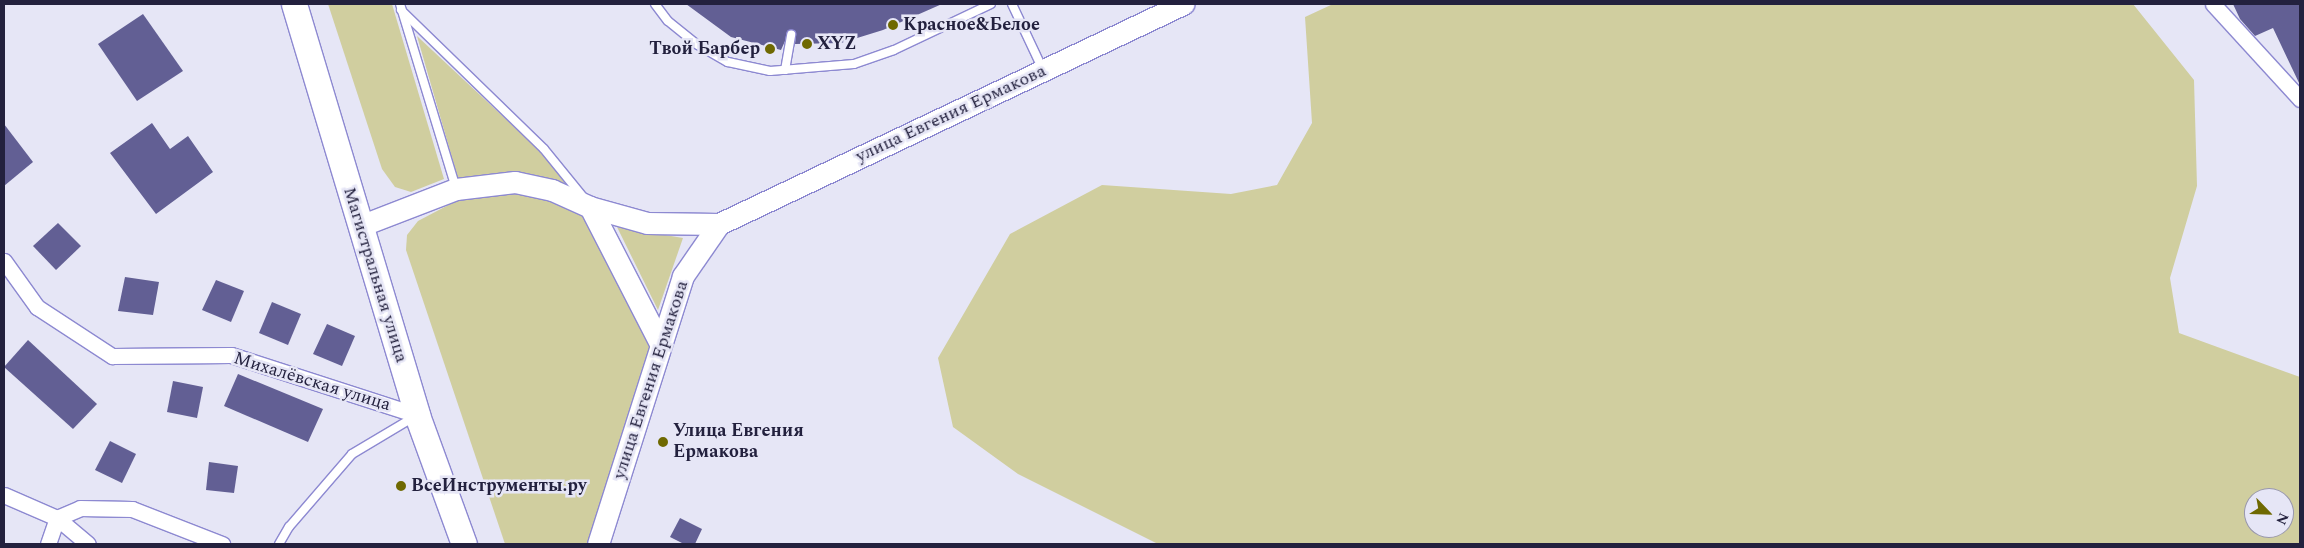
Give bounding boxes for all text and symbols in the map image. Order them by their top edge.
place label: Красное&Белое [903,14,1040,36]
marker: Красное&Белое [887,19,899,31]
place label: XYZ [817,33,857,55]
place label: Твой Барбер [649,38,760,60]
marker: XYZ [801,38,813,50]
marker: Твой Барбер [764,43,776,55]
street label: улица Евгения Ермакова [852,60,1050,168]
street label: Магистральная улица [338,185,412,365]
street label: улица Евгения Ермакова [609,278,693,482]
street label: Михалёвская улица [231,348,393,416]
place label: Улица Евгения Ермакова [673,421,804,464]
marker: Улица Евгения Ермакова [657,436,669,448]
place label: ВсеИнструменты.ру [411,475,587,497]
marker: ВсеИнструменты.ру [395,480,407,492]
north arrow [2244,488,2294,538]
text: N [2270,509,2294,528]

